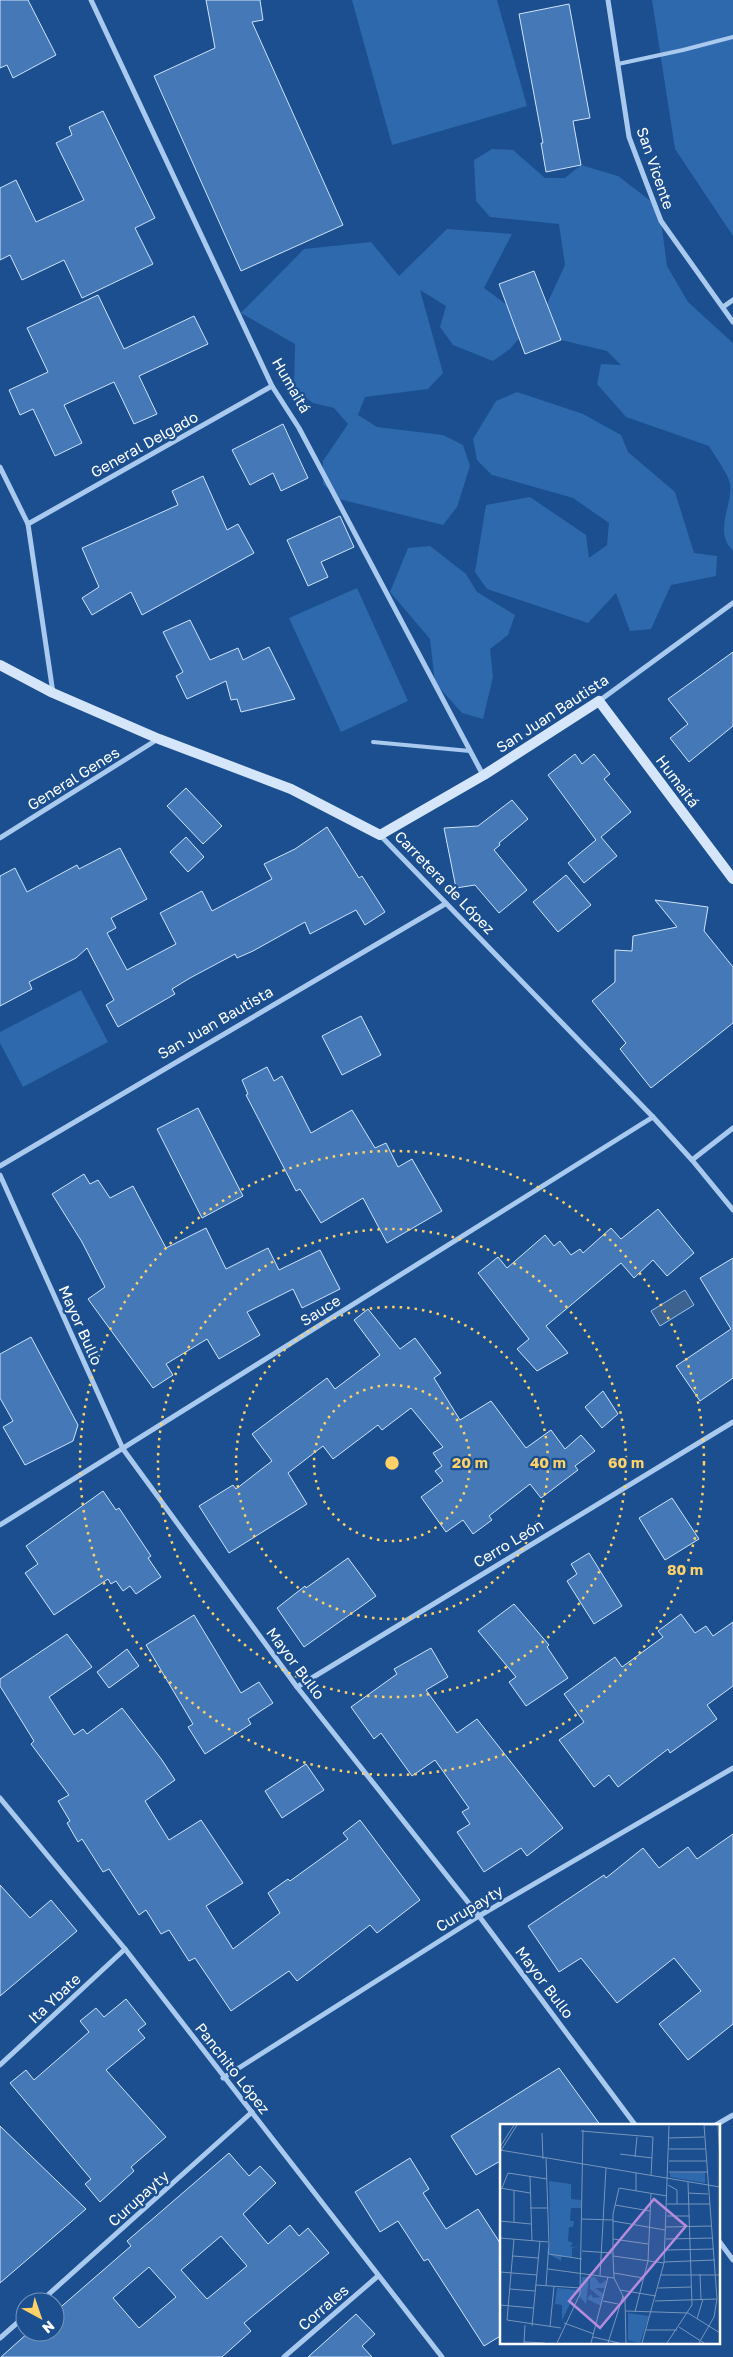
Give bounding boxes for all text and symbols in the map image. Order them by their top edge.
street label: San Vicente [634,125,679,212]
street label: Humaitá [269,354,315,416]
street label: General Delgado [87,407,201,481]
street label: San Juan Bautista [493,670,611,756]
street label: General Genes [24,743,122,813]
street label: Humaitá [653,751,703,811]
street label: Carretera de López [391,827,499,937]
street label: San Juan Bautista [154,982,276,1062]
street label: Mayor Bullo [55,1282,107,1368]
street label: Sauce [297,1291,344,1329]
text: 20 m [452,1453,488,1471]
text: 40 m [530,1453,566,1471]
text: 60 m [608,1453,644,1471]
centre of rings [383,1454,401,1472]
street label: Cerro León [470,1515,546,1571]
text: 80 m [667,1560,703,1578]
street label: Mayor Bullo [263,1623,329,1703]
street label: Curupayty [432,1881,506,1935]
street label: Mayor Bullo [512,1942,578,2022]
street label: Ita Ybate [24,1969,84,2027]
street label: Panchito López [192,2019,274,2117]
inset map [500,2124,720,2344]
street label: Curupayty [104,2166,172,2230]
street label: Corrales [294,2280,352,2334]
north arrow [15,2292,65,2342]
text: N [39,2317,58,2337]

